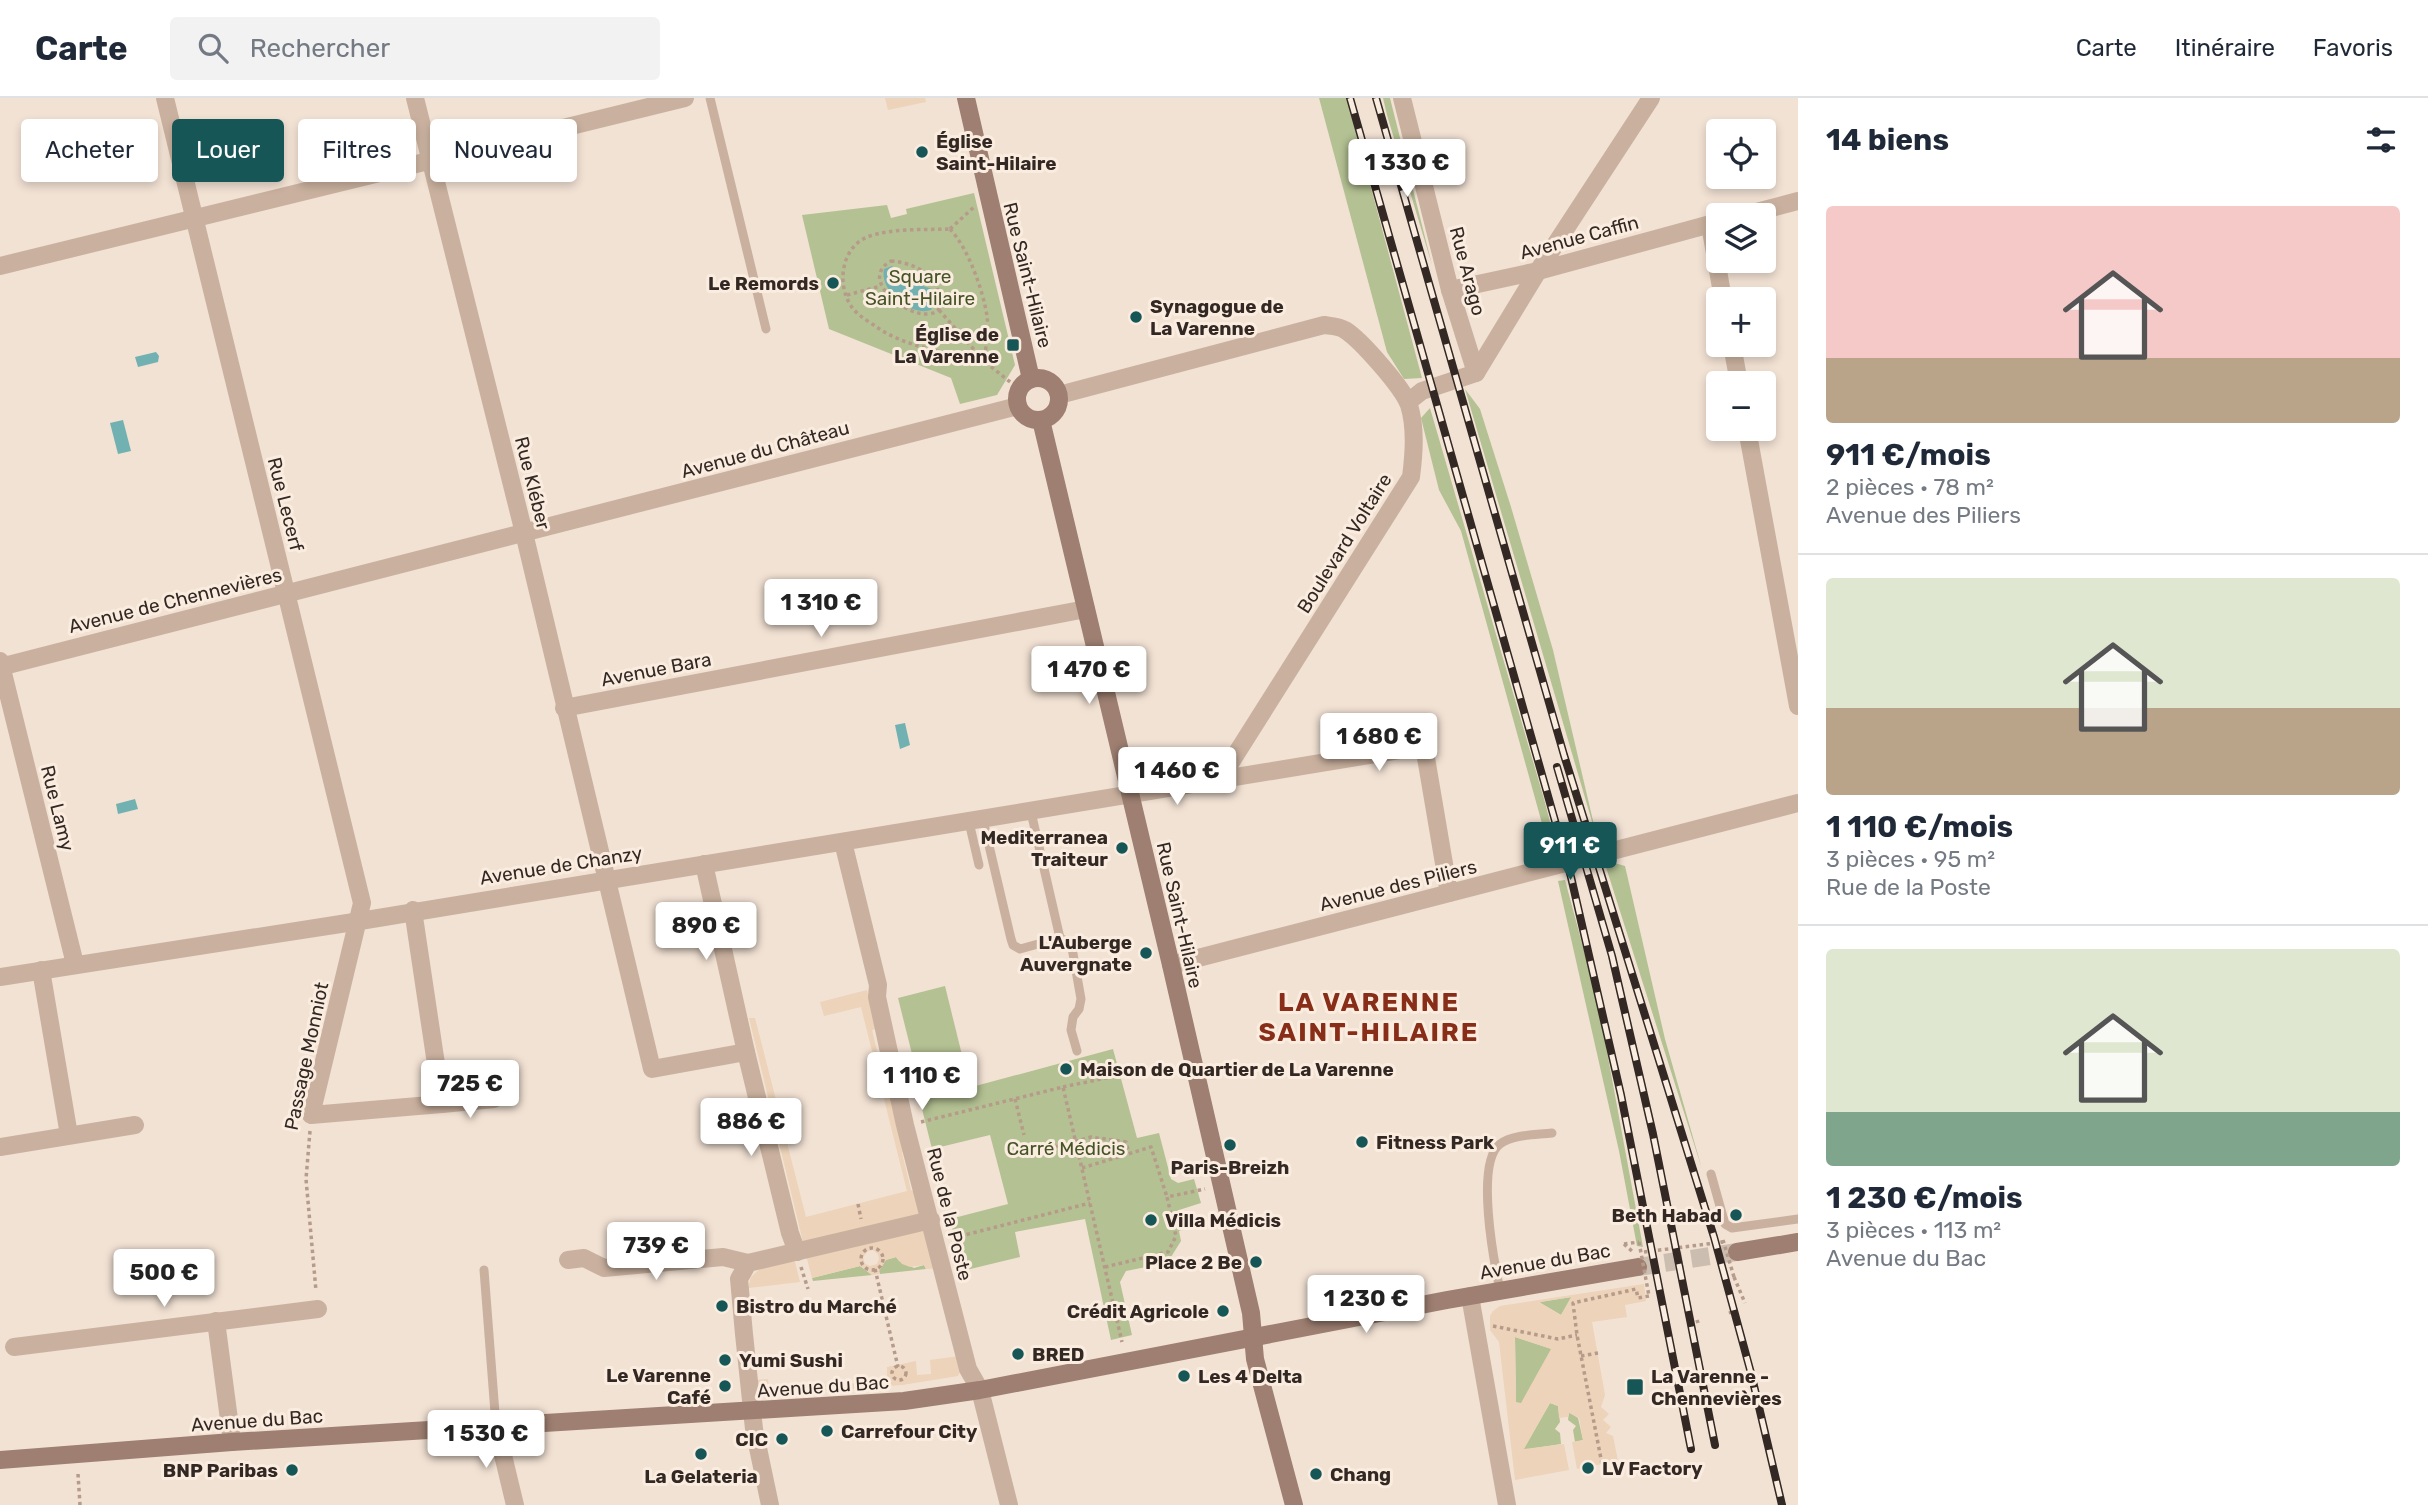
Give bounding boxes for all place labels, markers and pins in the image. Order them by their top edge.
place label: Église Saint-Hilaire [936,130,1057,175]
pin: 1 330 € [1342,140,1472,199]
marker: Église Saint-Hilaire [914,144,930,160]
place label: Le Remords [708,272,819,295]
marker: Le Remords [825,275,841,291]
place label: Synagogue de La Varenne [1150,295,1284,340]
marker: Synagogue de La Varenne [1128,309,1144,325]
place label: Église de La Varenne [894,323,999,368]
marker: Église de La Varenne [1005,337,1021,353]
pin: 1 310 € [756,580,886,639]
pin: 1 470 € [1024,646,1154,706]
pin: 1 680 € [1314,714,1444,773]
pin: 1 460 € [1112,748,1242,807]
pin: 911 € [1521,822,1619,882]
place label: Mediterranea Traiteur [980,826,1108,871]
marker: Mediterranea Traiteur [1114,840,1130,856]
pin: 890 € [657,902,755,962]
place label: L'Auberge Auvergnate [1020,931,1132,976]
marker: L'Auberge Auvergnate [1138,945,1154,961]
pin: 1 110 € [857,1052,987,1112]
place label: Maison de Quartier de La Varenne [1080,1058,1394,1081]
pin: 725 € [421,1060,519,1120]
marker: Maison de Quartier de La Varenne [1058,1061,1074,1077]
pin: 886 € [702,1098,800,1158]
place label: Fitness Park [1376,1131,1494,1154]
marker: Fitness Park [1354,1134,1370,1150]
marker: Paris-Breizh [1222,1137,1238,1153]
place label: Paris-Breizh [1171,1156,1289,1179]
place label: Beth Habad [1612,1204,1722,1227]
marker: Beth Habad [1728,1207,1744,1223]
place label: Villa Médicis [1165,1209,1281,1232]
marker: Villa Médicis [1143,1212,1159,1228]
pin: 739 € [607,1222,705,1282]
pin: 500 € [115,1250,213,1309]
place label: Place 2 Be [1145,1251,1242,1274]
marker: Place 2 Be [1248,1254,1264,1270]
pin: 1 230 € [1301,1276,1431,1335]
place label: Bistro du Marché [736,1295,897,1318]
marker: Bistro du Marché [714,1298,730,1314]
place label: Crédit Agricole [1067,1300,1209,1323]
marker: Crédit Agricole [1215,1303,1231,1319]
place label: BRED [1032,1343,1084,1366]
marker: BRED [1010,1346,1026,1362]
place label: Yumi Sushi [739,1349,843,1372]
marker: Yumi Sushi [717,1352,733,1368]
place label: Le Varenne Café [606,1364,711,1409]
place label: Les 4 Delta [1198,1365,1303,1388]
place label: La Varenne - Chennevières [1651,1365,1782,1410]
marker: Les 4 Delta [1176,1368,1192,1384]
marker: La Varenne - Chennevières [1625,1377,1645,1397]
marker: Le Varenne Café [717,1378,733,1394]
pin: 1 530 € [421,1410,551,1470]
place label: Carrefour City [841,1420,978,1443]
marker: Carrefour City [819,1423,835,1439]
place label: CIC [735,1428,768,1451]
marker: CIC [774,1431,790,1447]
marker: La Gelateria [693,1446,709,1462]
place label: LV Factory [1602,1457,1703,1480]
place label: BNP Paribas [163,1459,278,1482]
marker: LV Factory [1580,1460,1596,1476]
marker: BNP Paribas [284,1462,300,1478]
place label: Chang [1330,1463,1391,1486]
place label: La Gelateria [644,1465,758,1488]
marker: Chang [1308,1466,1324,1482]

